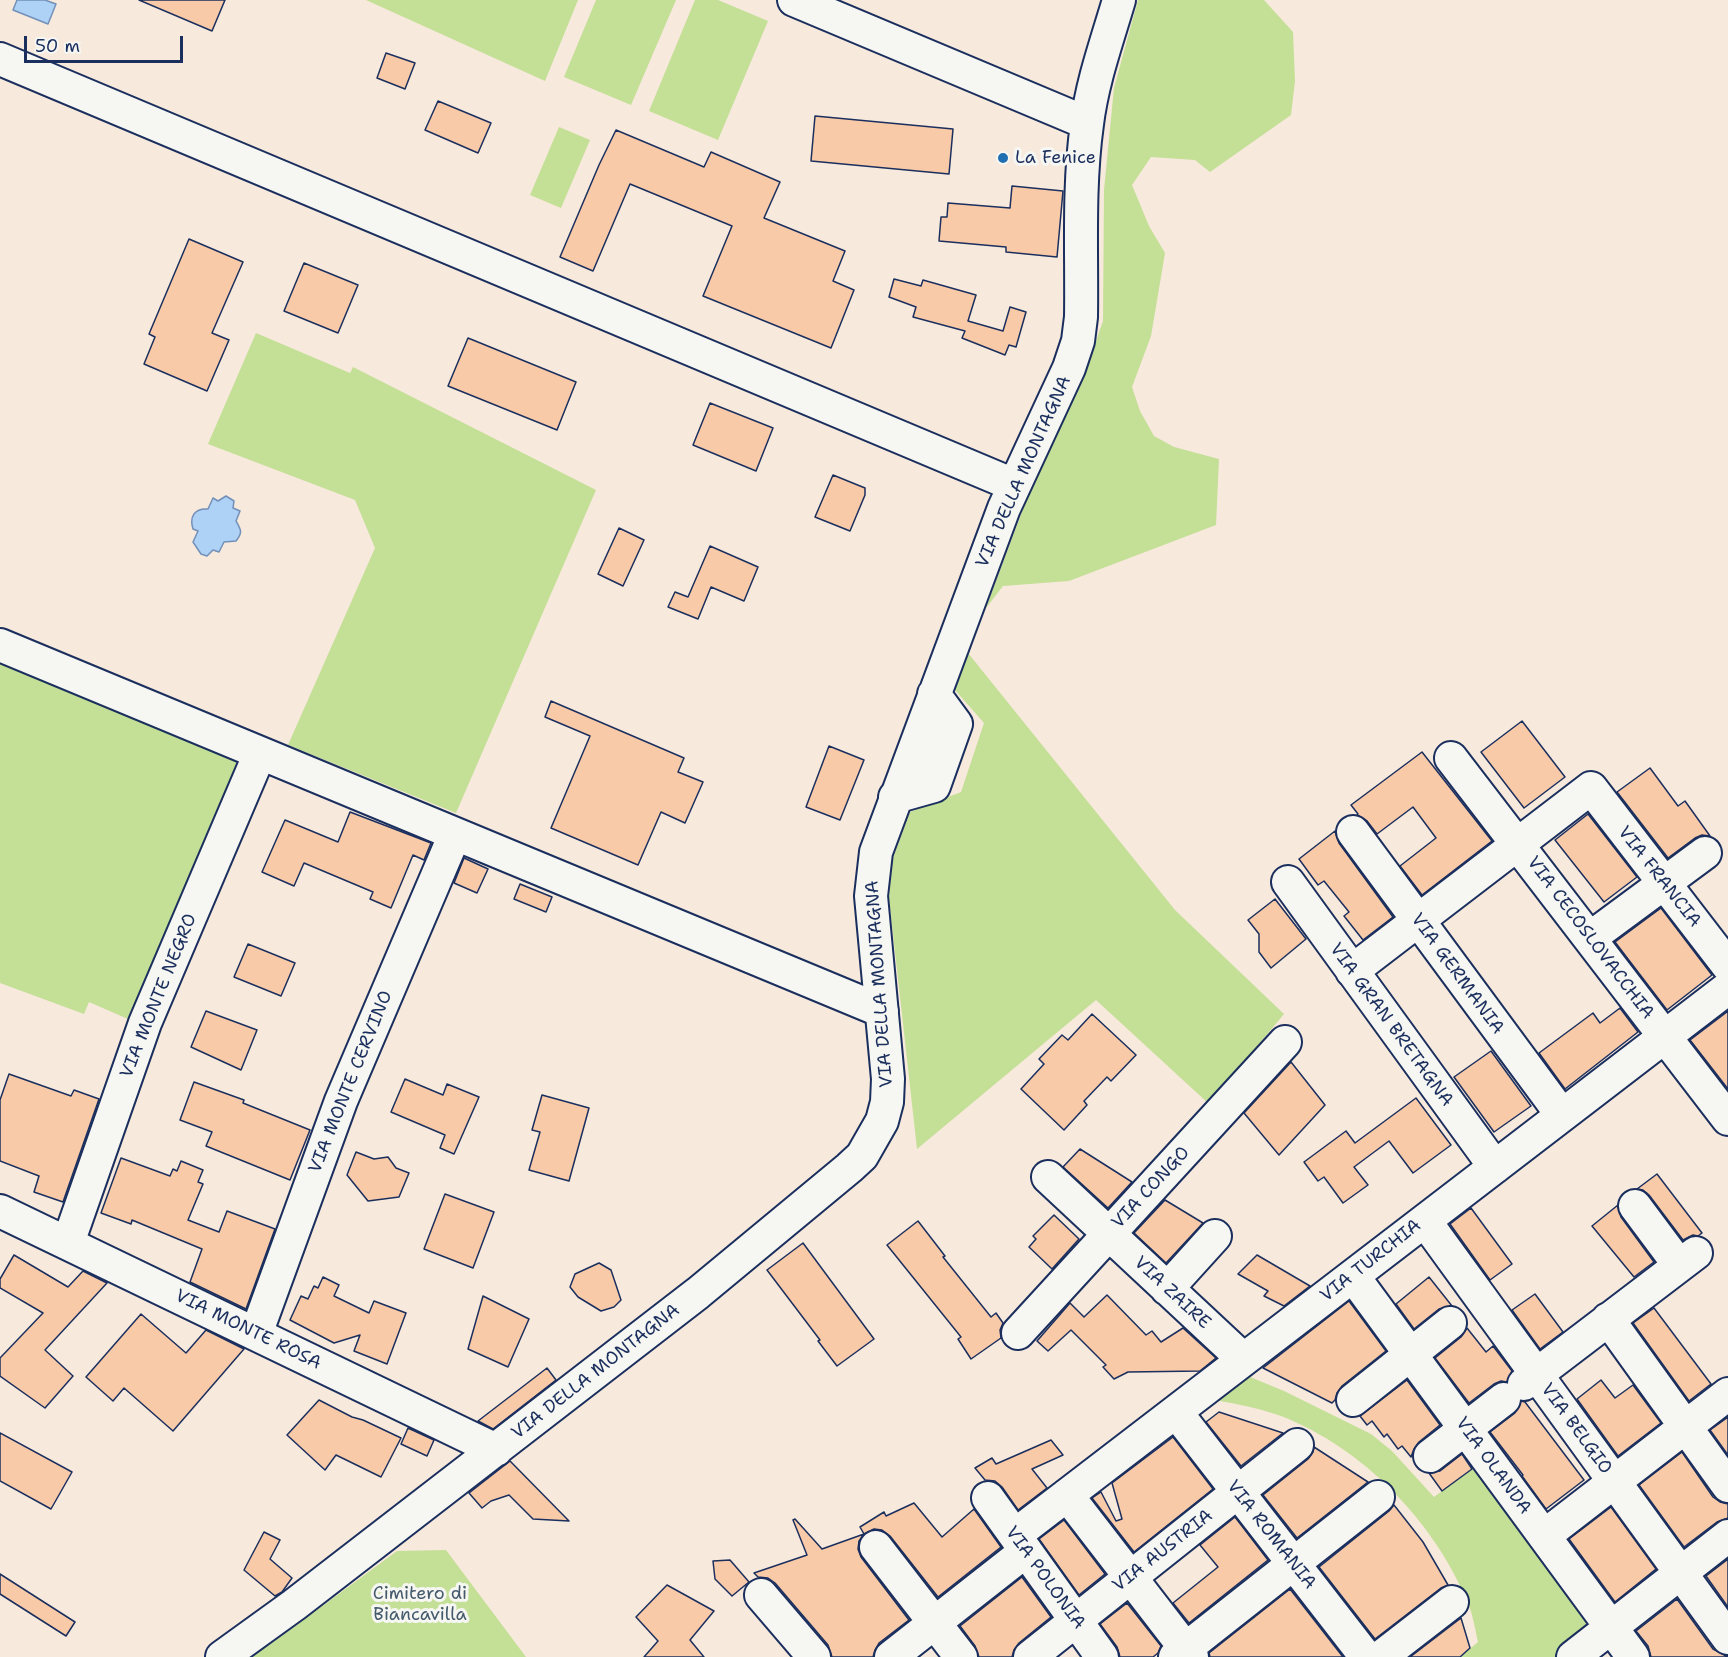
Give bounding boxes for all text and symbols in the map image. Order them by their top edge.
scale bar [27,24,186,62]
text: 50 m [35,34,80,58]
place label: La Fenice [1015,147,1096,169]
marker: La Fenice [996,151,1010,165]
street label: VIA DELLA MONTAGNA [972,373,1076,571]
street label: VIA FRANCIA [1613,822,1705,932]
street label: VIA CECOSLOVACCHIA [1522,852,1658,1024]
street label: VIA DELLA MONTAGNA [862,880,898,1088]
street label: VIA GERMANIA [1406,909,1508,1039]
street label: VIA MONTE NEGRO [116,911,202,1081]
street label: VIA GRAN BRETAGNA [1325,939,1457,1111]
street label: VIA MONTE CERVINO [305,988,397,1176]
street label: VIA CONGO [1108,1143,1194,1233]
street label: VIA TURCHIA [1316,1215,1426,1307]
street label: VIA ZAIRE [1129,1252,1215,1334]
street label: VIA MONTE ROSA [171,1285,325,1375]
street label: VIA DELLA MONTAGNA [508,1300,684,1444]
street label: VIA BELGIO [1536,1379,1616,1479]
street label: VIA OLANDA [1451,1413,1535,1519]
street label: VIA ROMANIA [1222,1476,1320,1594]
street label: VIA AUSTRIA [1109,1505,1217,1597]
street label: VIA POLONIA [1000,1522,1090,1634]
park label: Cimitero di Biancavilla [373,1583,467,1626]

